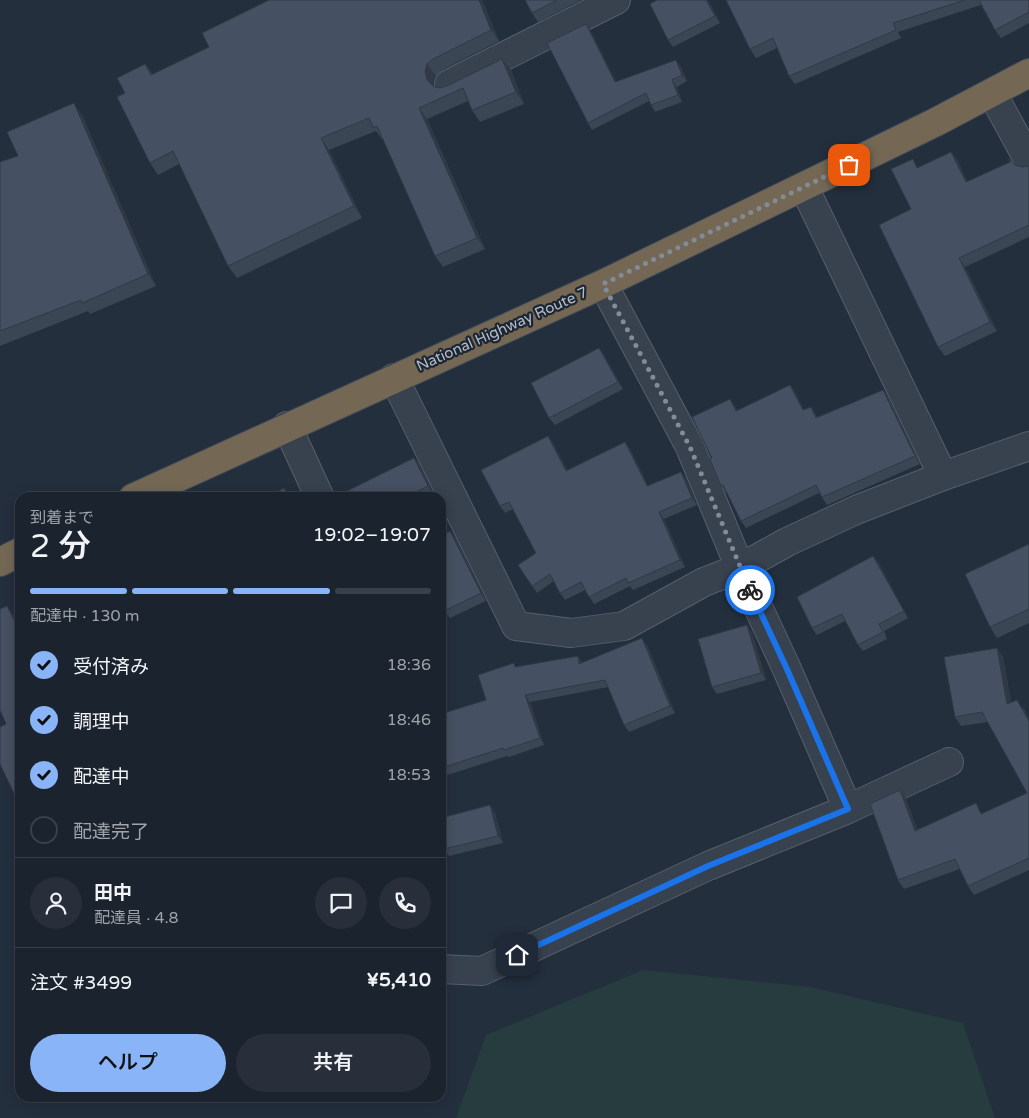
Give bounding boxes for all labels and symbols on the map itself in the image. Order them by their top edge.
pin [828,144,870,186]
street label: National Highway Route 7 [413,283,591,375]
courier [725,565,775,615]
pin [496,934,538,976]

